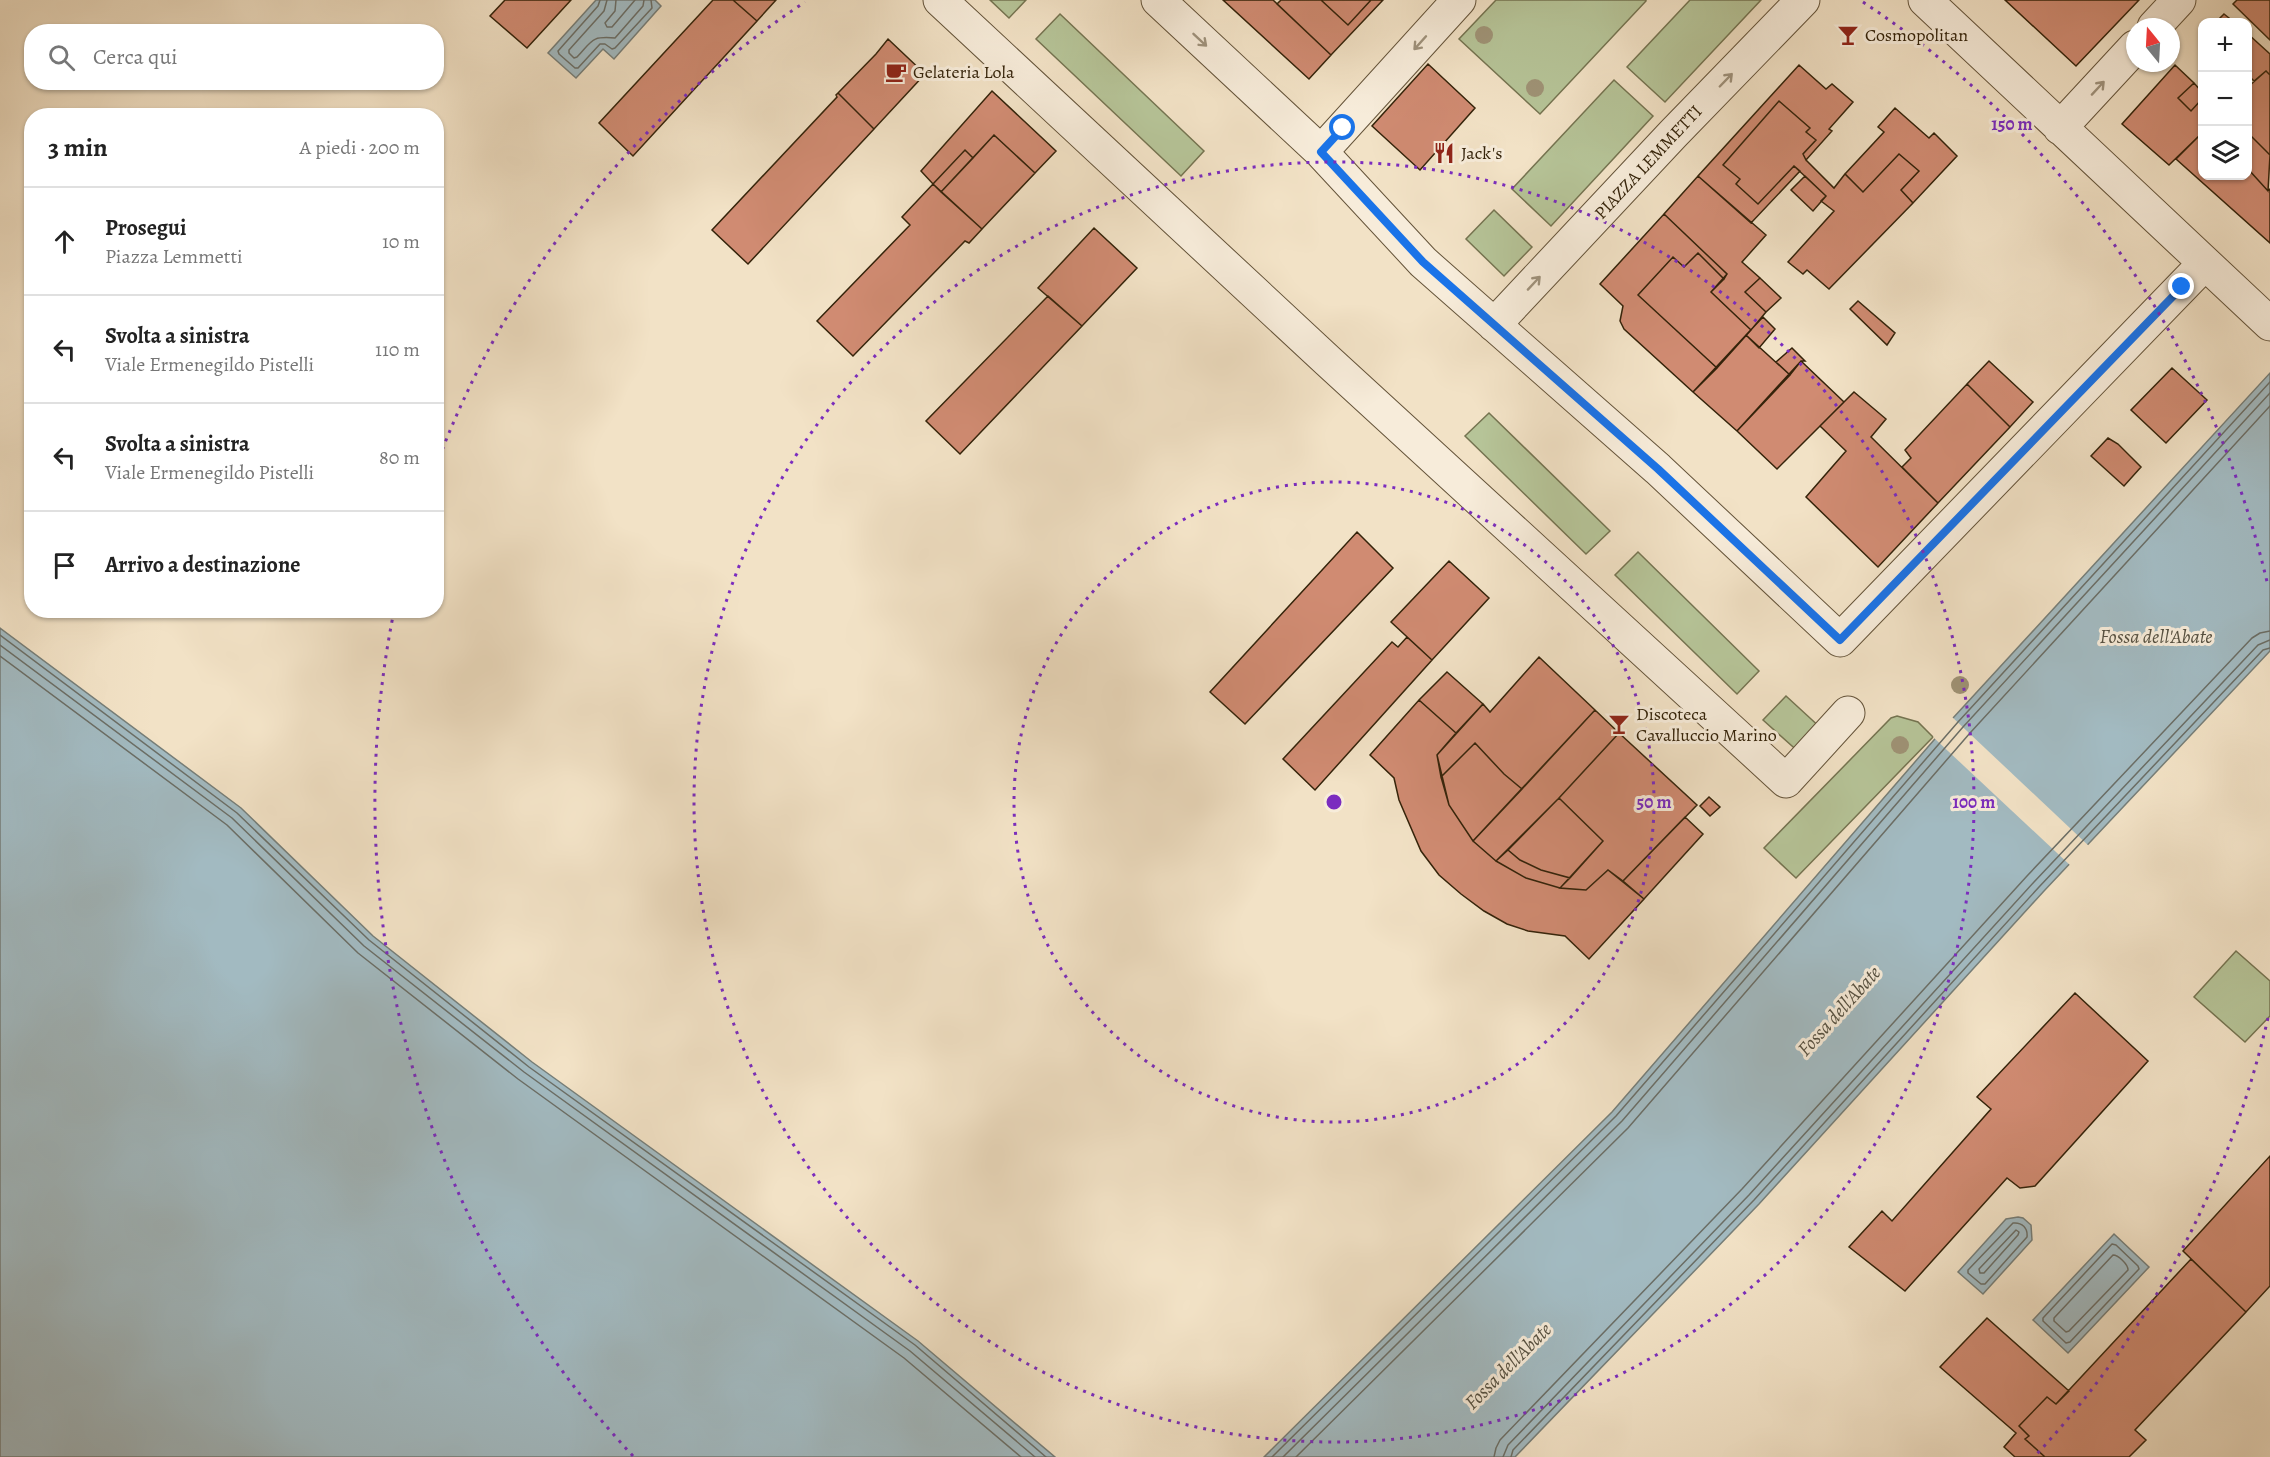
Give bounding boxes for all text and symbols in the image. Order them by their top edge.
north arrow [2126,18,2180,72]
map controls [2198,18,2252,180]
button: + [2198,18,2252,72]
bar icon: Cosmopolitan [1836,23,1860,47]
place label: Cosmopolitan [1865,23,1968,47]
search box [24,24,444,90]
one-way arrow [1193,33,1208,47]
one-way arrow [1413,35,1427,50]
icon: search [45,41,78,74]
text: Cerca qui [93,42,178,72]
cafe icon: Gelateria Lola [884,60,908,84]
place label: Gelateria Lola [913,60,1015,84]
button: − [2198,72,2252,126]
one-way arrow [1718,73,1733,88]
one-way arrow [2090,81,2104,96]
street label: PIAZZA LEMMETTI [1589,100,1707,224]
text: 150 m [1991,112,2033,136]
route start [1329,114,1355,140]
button: layers [2198,126,2252,180]
text: 3 min [48,130,108,165]
text: A piedi · 200 m [300,134,420,161]
restaurant icon: Jack's [1432,141,1456,165]
place label: Jack's [1461,141,1502,165]
text: Prosegui [105,213,186,243]
icon: ahead [48,225,81,258]
text: 10 m [382,228,420,255]
text: Piazza Lemmetti [105,243,243,270]
route end [2168,273,2194,299]
one-way arrow [1526,275,1541,290]
text: Svolta a sinistra [105,321,250,351]
icon: left [48,333,81,366]
text: 110 m [375,336,420,363]
text: Viale Ermenegildo Pistelli [105,351,314,378]
text: Svolta a sinistra [105,429,250,459]
icon: left [48,441,81,474]
text: 80 m [379,444,420,471]
text: Viale Ermenegildo Pistelli [105,459,314,486]
icon: arrive [48,549,81,582]
text: Arrivo a destinazione [105,550,300,580]
water label: Fossa dell'Abate [2100,623,2212,650]
place label: Discoteca Cavalluccio Marino [1636,702,1777,747]
bar icon: Discoteca Cavalluccio Marino [1607,712,1631,736]
text: 50 m [1637,790,1671,814]
text: 100 m [1953,790,1995,814]
centre of rings [1324,792,1344,812]
water label: Fossa dell'Abate [1791,960,1887,1062]
water label: Fossa dell'Abate [1459,1317,1557,1415]

